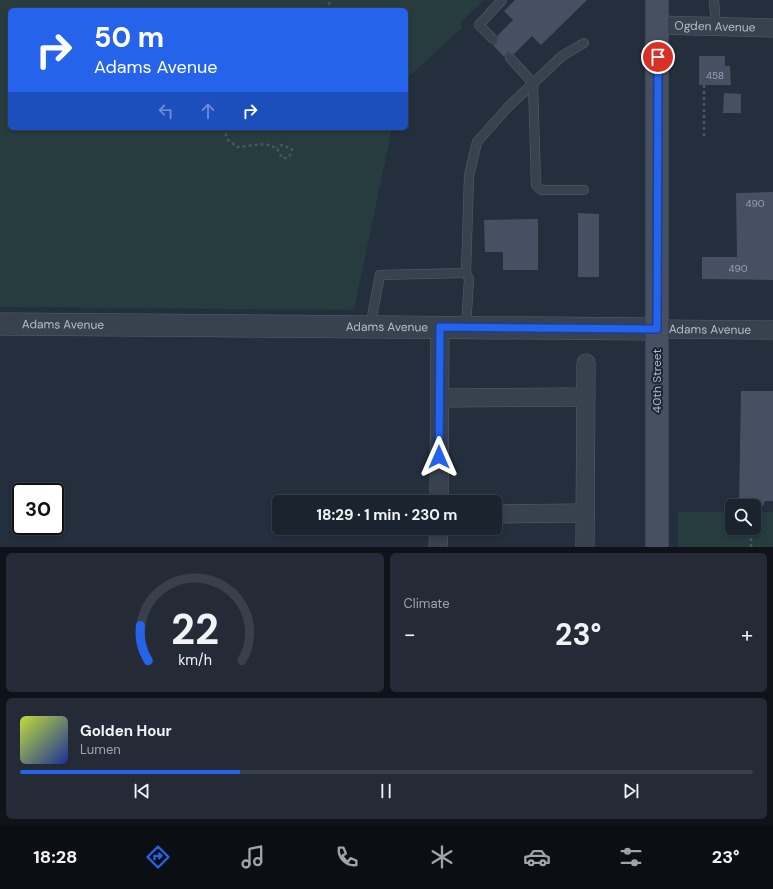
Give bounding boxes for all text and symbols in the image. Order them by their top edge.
street label: Ogden Avenue [674,17,756,36]
text: 50 m [94,19,164,56]
icon: right [28,24,80,76]
pin [641,40,675,74]
icon: arrive [647,46,669,68]
text: Adams Avenue [94,55,218,79]
house number: 458 [706,69,724,82]
icon: left [155,100,177,122]
icon: ahead [197,100,219,122]
icon: right [239,100,261,122]
house number: 490 [745,197,765,210]
house number: 490 [728,262,748,275]
street label: Adams Avenue [22,316,104,333]
street label: Adams Avenue [346,319,428,335]
street label: Adams Avenue [669,321,751,338]
street label: 40th Street [649,349,665,413]
position arrow [418,436,460,478]
speed limit sign: 30 [12,483,64,535]
map controls [725,499,761,535]
button: search [725,499,761,535]
text: 18:29 · 1 min · 230 m [317,505,457,525]
text: Climate [404,595,450,612]
text: 22 [171,602,219,656]
text: 23° [555,615,601,654]
text: − [404,620,416,649]
text: + [741,620,753,649]
text: km/h [178,650,212,668]
text: Golden Hour [80,721,172,741]
text: Lumen [80,741,121,758]
icon: previous [131,780,153,802]
icon: pause [375,780,397,802]
icon: next [620,780,642,802]
icon: directions [144,843,172,871]
icon: music [239,843,267,871]
icon: phone [333,843,361,871]
icon: climate [428,843,456,871]
icon: car [523,843,551,871]
icon: filters [617,843,645,871]
text: 18:28 [33,845,77,869]
text: 23° [712,845,740,869]

